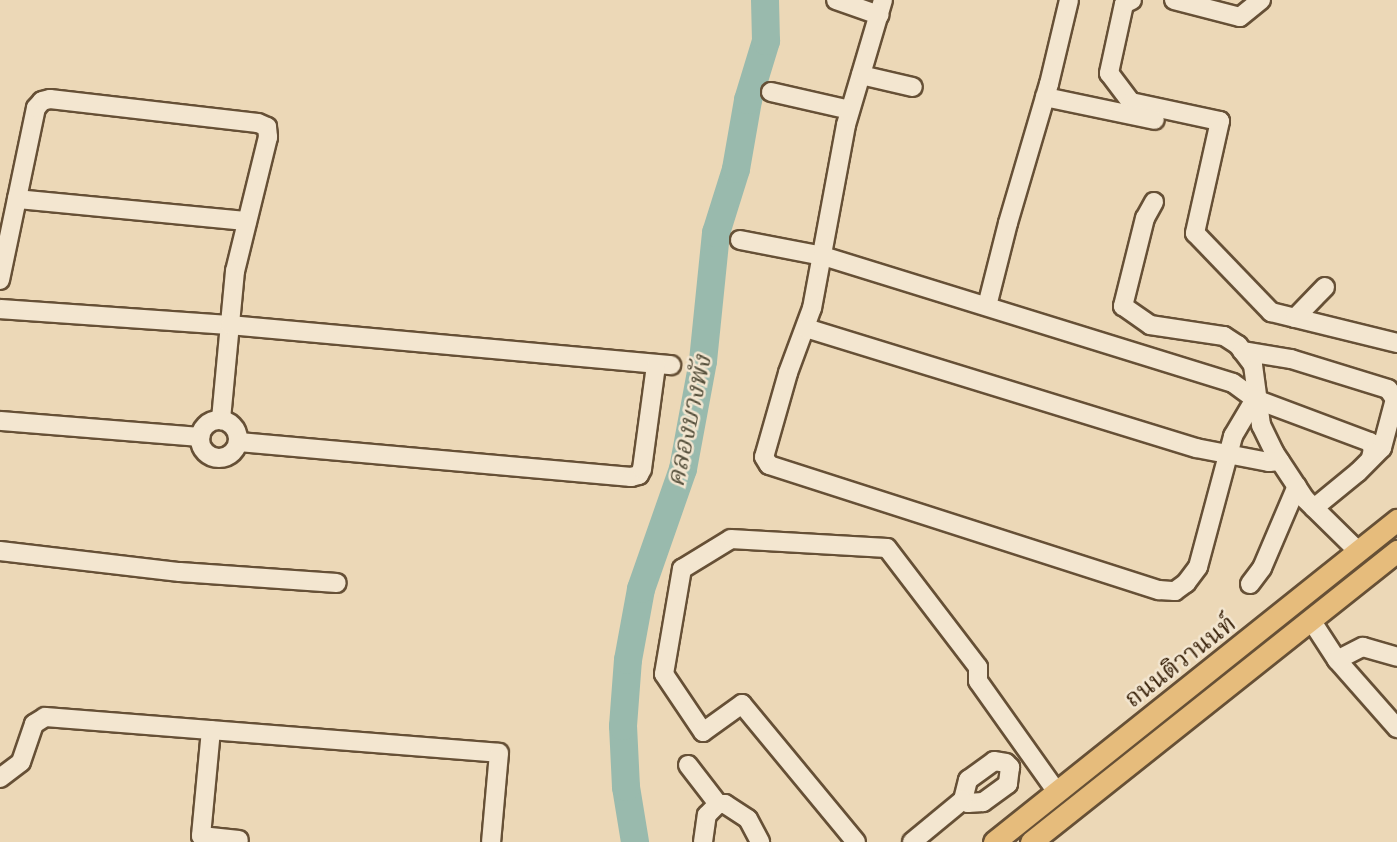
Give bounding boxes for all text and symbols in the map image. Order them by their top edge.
water label: คลองบางพัง [660,352,718,490]
street label: ถนนติวานนท์ [1119,609,1241,713]

